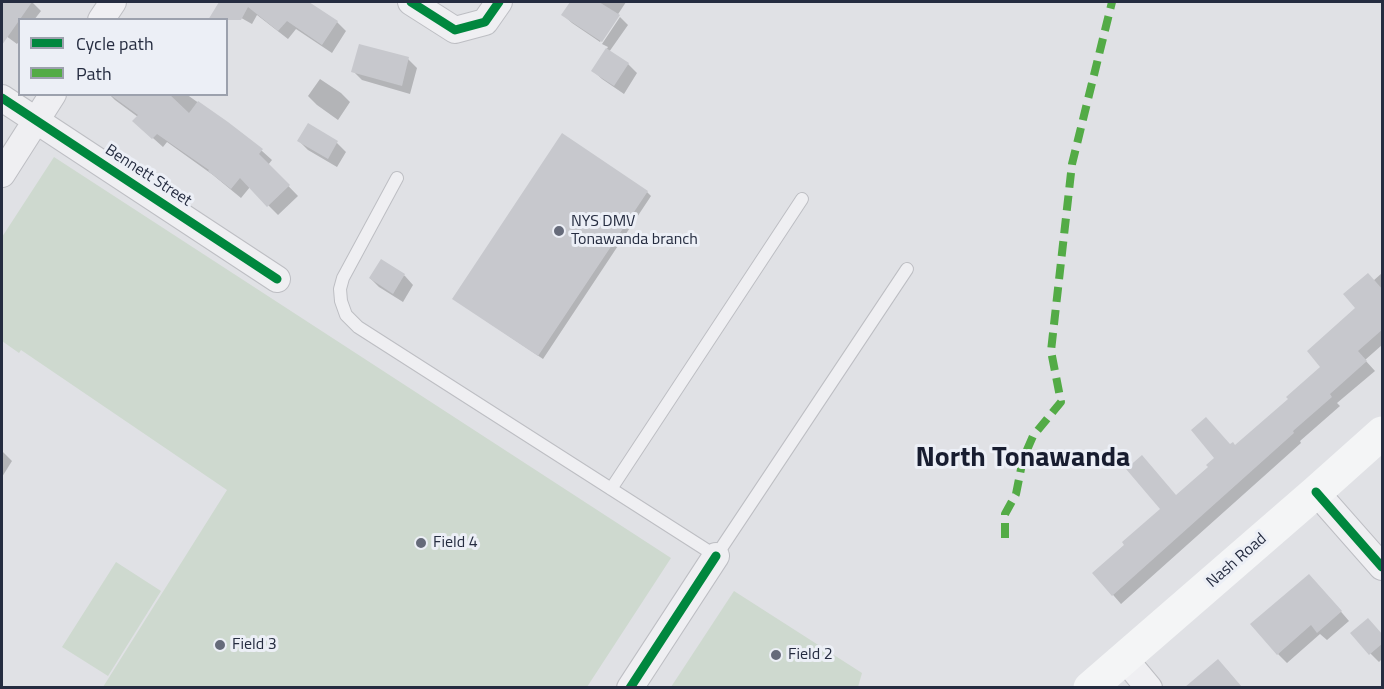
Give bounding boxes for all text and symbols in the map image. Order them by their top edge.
legend [18,18,228,96]
text: Cycle path [76,30,154,57]
text: Path [76,60,112,87]
street label: Bennett Street [101,141,195,211]
place label: NYS DMV Tonawanda branch [571,212,698,250]
marker: NYS DMV Tonawanda branch [552,224,566,238]
district label: North Tonawanda [916,442,1130,476]
street label: Nash Road [1203,530,1271,592]
place label: Field 4 [433,533,478,553]
marker: Field 4 [414,536,428,550]
place label: Field 3 [232,635,277,655]
marker: Field 3 [213,638,227,652]
place label: Field 2 [788,645,833,665]
marker: Field 2 [769,648,783,662]

